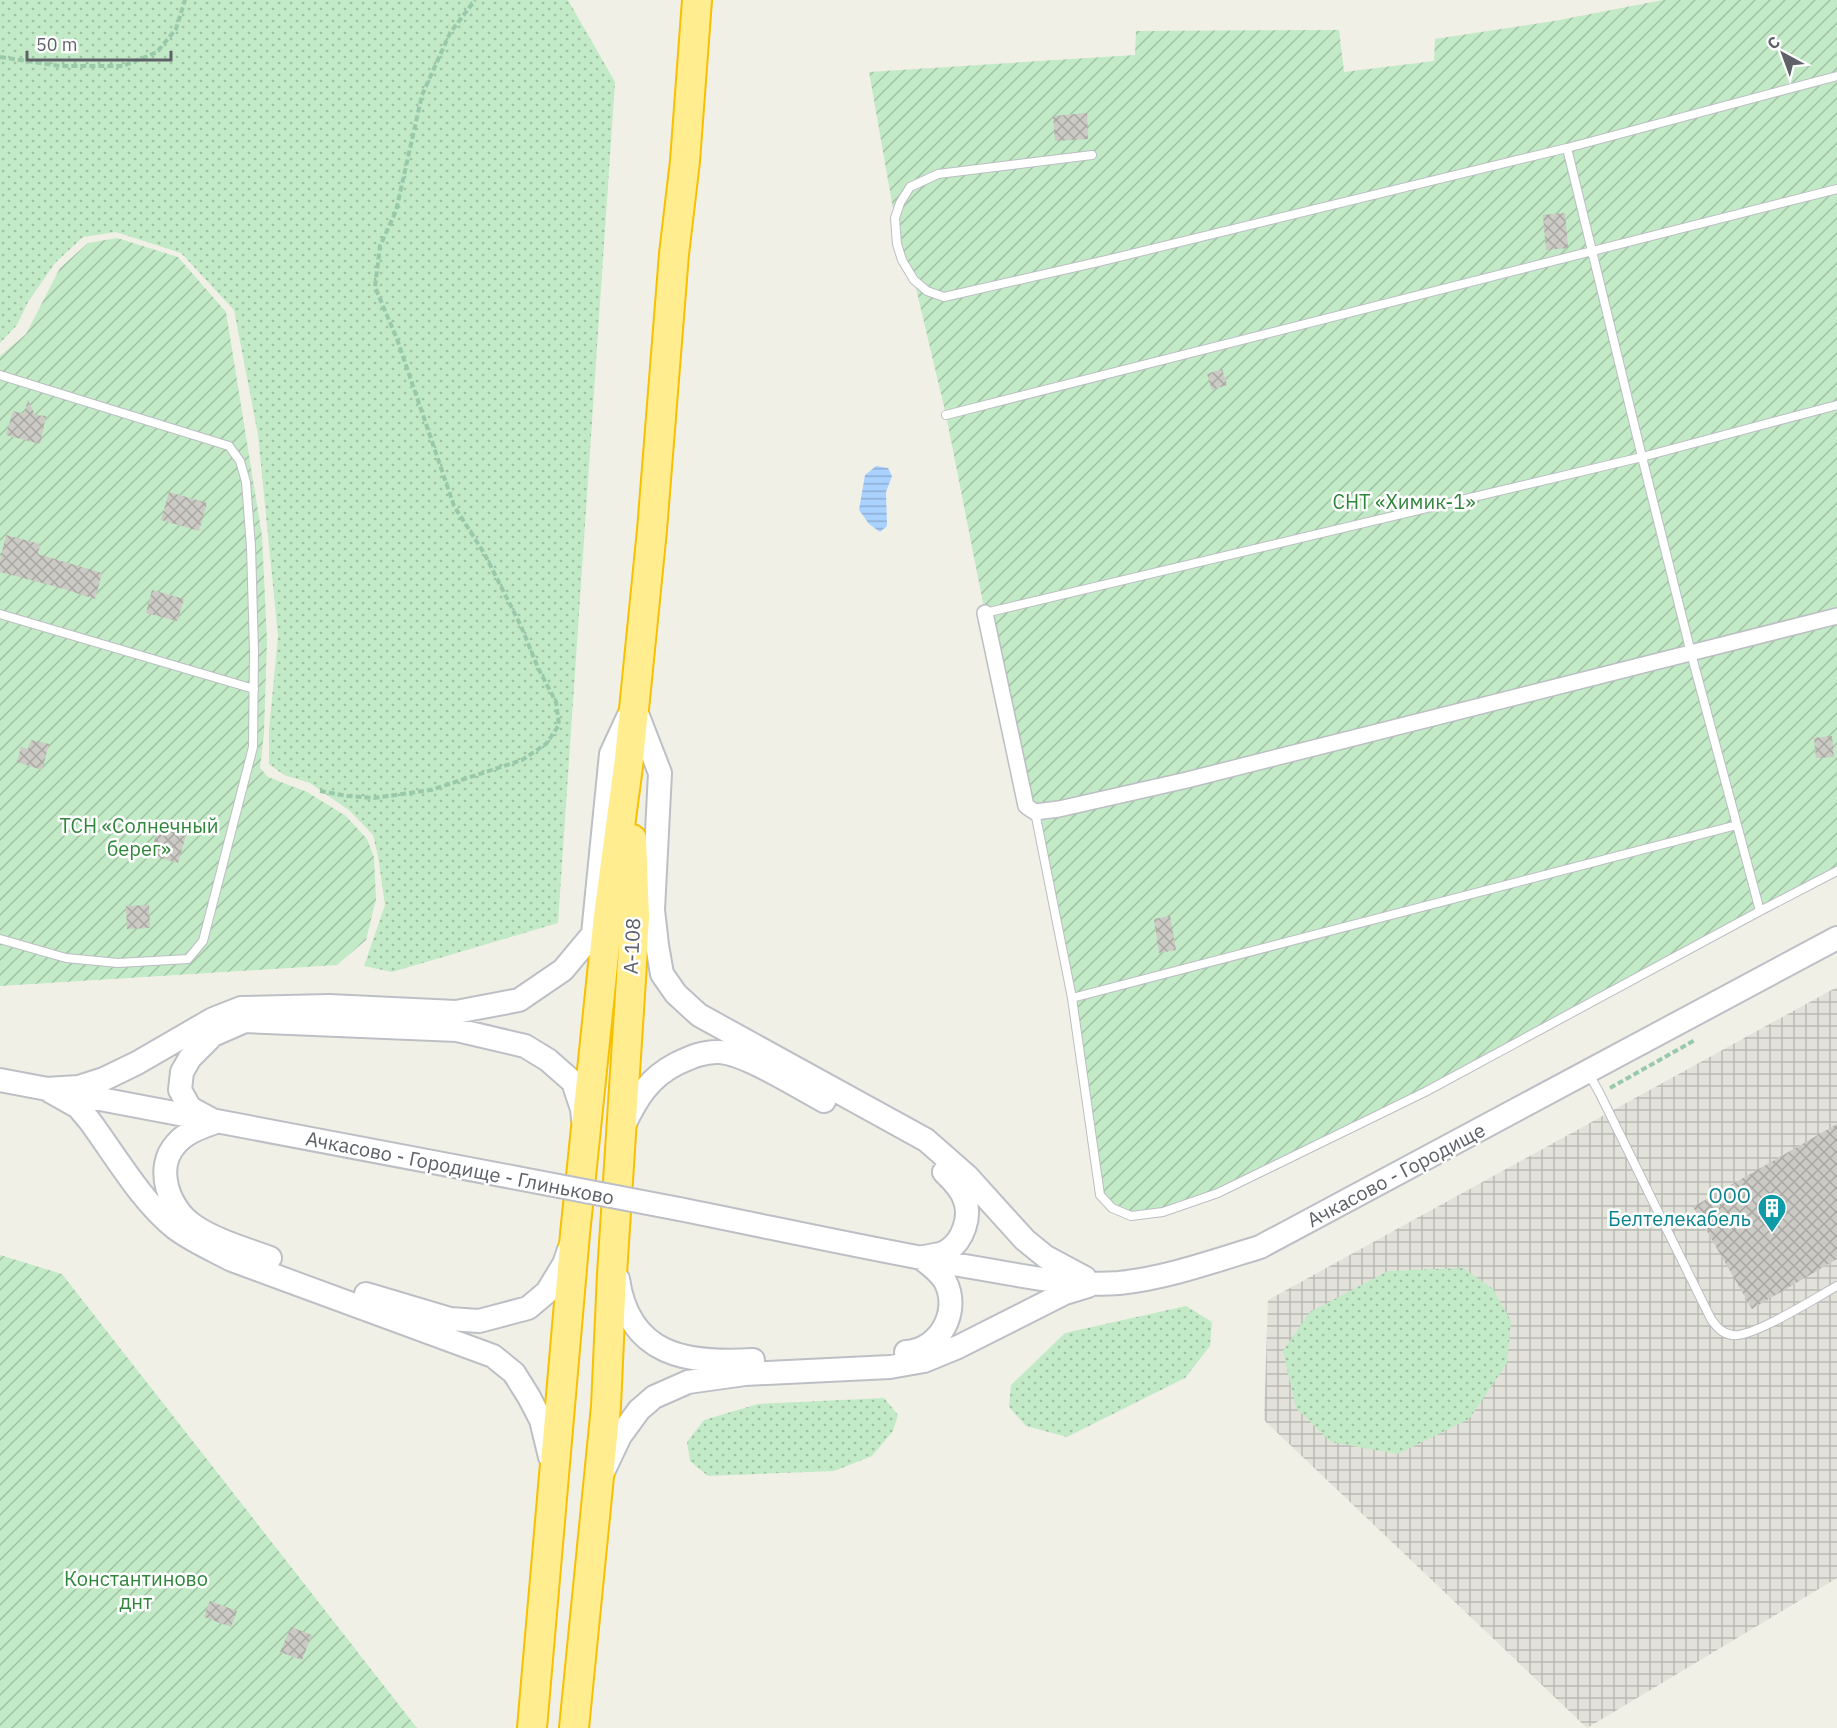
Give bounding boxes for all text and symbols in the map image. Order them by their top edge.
scale bar [27,24,171,62]
north arrow [1753,24,1813,84]
text: С [1763,32,1784,54]
text: 50 m [36,33,78,56]
park label: СНТ «Химик-1» [1332,488,1476,515]
park label: ТСН «Солнечный берег» [60,812,218,862]
street label: А-108 [617,917,646,975]
street label: Ачкасово - Городище [1302,1116,1490,1233]
street label: Ачкасово - Городище - Глиньково [304,1124,617,1211]
place label: ООО Белтелекабель [1608,1182,1751,1232]
building icon: ООО Белтелекабель [1756,1192,1788,1234]
park label: Константиново днт [64,1565,208,1615]

